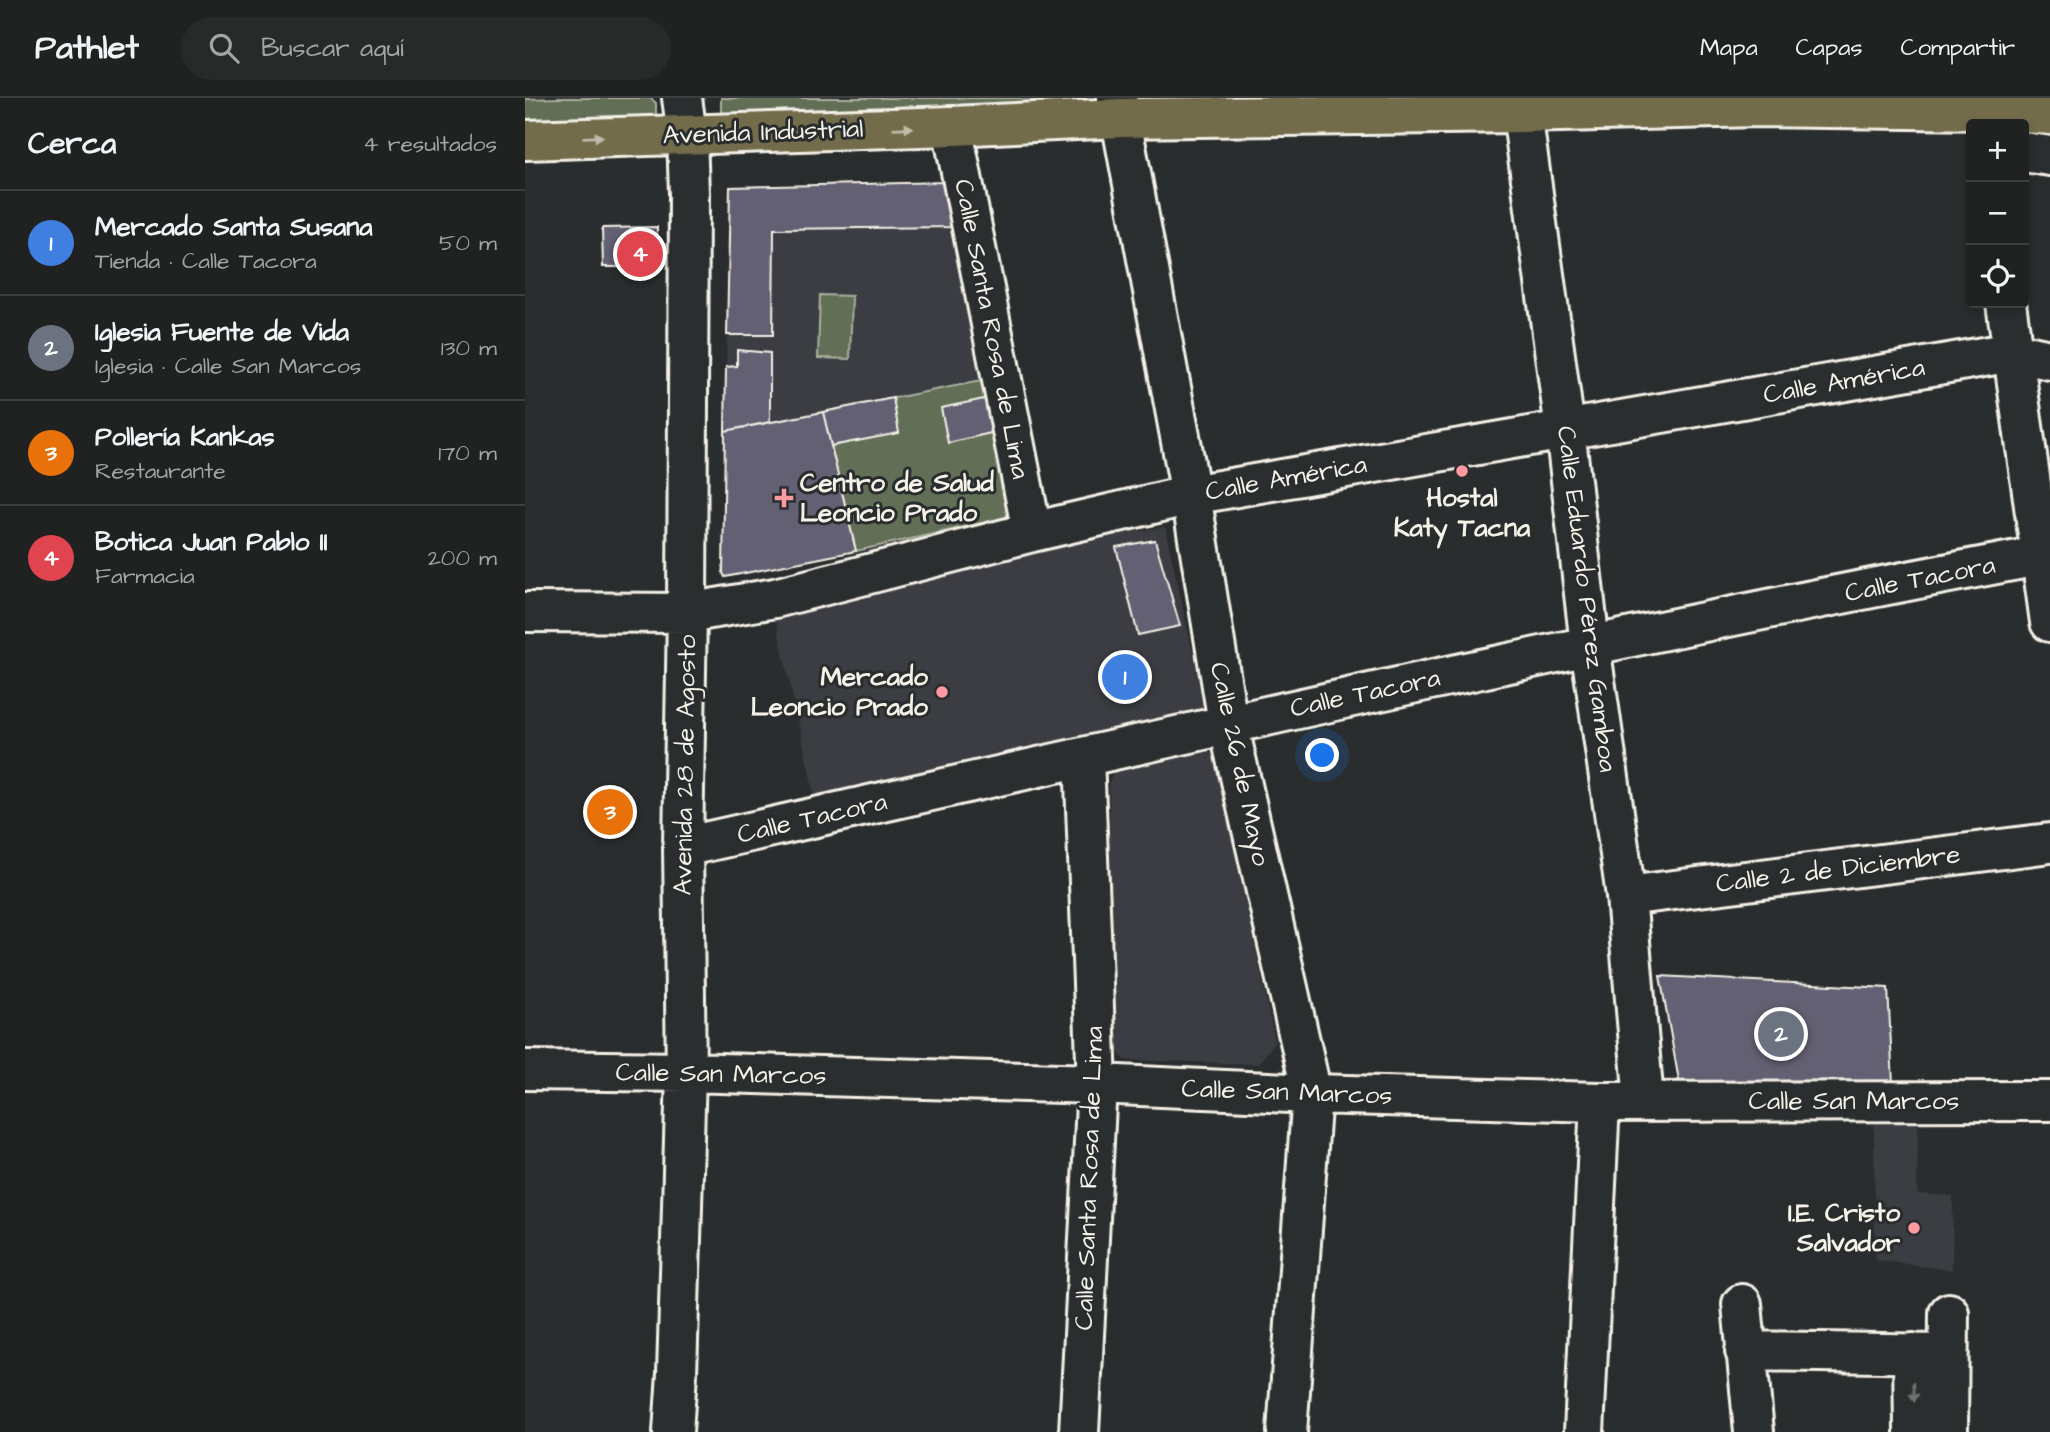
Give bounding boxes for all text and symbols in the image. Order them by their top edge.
search box [181,17,671,80]
text: Pathlet [35,25,139,71]
icon: search [205,29,243,67]
text: Buscar aquí [261,30,404,66]
text: Mapa [1700,31,1758,65]
text: Capas [1796,31,1862,65]
text: Compartir [1900,31,2015,65]
street label: Avenida Industrial [662,111,864,153]
map controls [1966,119,2029,308]
button: + [1966,119,2029,182]
one-way arrow [892,122,914,133]
text: Cerca [28,123,116,165]
text: 4 resultados [363,128,497,160]
one-way arrow [582,132,604,143]
street label: Calle Santa Rosa de Lima [945,176,1039,482]
button: − [1966,182,2029,245]
text: Mercado Santa Susana [95,209,372,245]
text: 1 [50,227,52,259]
text: 50 m [439,227,497,259]
pin: 4 [617,228,663,280]
text: Tienda · Calle Tacora [95,245,317,277]
button: locate [1966,245,2029,308]
text: Iglesia Fuente de Vida [95,314,349,350]
text: 2 [44,332,58,364]
text: 130 m [441,332,497,364]
street label: Calle América [1761,349,1927,413]
text: Iglesia · Calle San Marcos [95,350,361,382]
text: Pollería Kankas [95,419,275,455]
street label: Calle Eduardo Pérez Gamboa [1548,424,1626,774]
text: 3 [45,437,57,469]
text: 170 m [438,437,497,469]
street label: Calle América [1203,446,1369,510]
text: Restaurante [95,455,226,487]
marker: Hostal Katy Tacna [1454,463,1470,479]
place label: Centro de Salud Leoncio Prado [800,465,994,531]
place label: Hostal Katy Tacna [1394,480,1531,549]
marker: Centro de Salud Leoncio Prado [774,488,794,508]
text: Botica Juan Pablo II [95,524,328,560]
text: 4 [43,542,59,574]
text: 200 m [428,542,497,574]
street label: Calle Tacora [1842,547,1998,611]
text: Farmacia [95,560,195,592]
street label: Avenida 28 de Agosto [665,634,707,896]
pin: 1 [1102,651,1148,703]
place label: Mercado Leoncio Prado [751,659,928,725]
street label: Calle 26 de Mayo [1199,659,1279,870]
street label: Calle Tacora [1287,660,1443,726]
marker: Mercado Leoncio Prado [934,684,950,700]
your location [1305,738,1339,772]
street label: Calle Tacora [734,783,890,853]
pin: 3 [587,786,633,838]
street label: Calle 2 de Diciembre [1714,836,1962,902]
pin: 2 [1758,1008,1804,1060]
street label: Calle Santa Rosa de Lima [1066,1025,1112,1331]
street label: Calle San Marcos [615,1054,827,1094]
street label: Calle San Marcos [1181,1070,1393,1114]
street label: Calle San Marcos [1749,1083,1959,1119]
place label: I.E. Cristo Salvador [1788,1195,1901,1261]
marker: I.E. Cristo Salvador [1906,1220,1922,1236]
one-way arrow [1908,1382,1919,1404]

